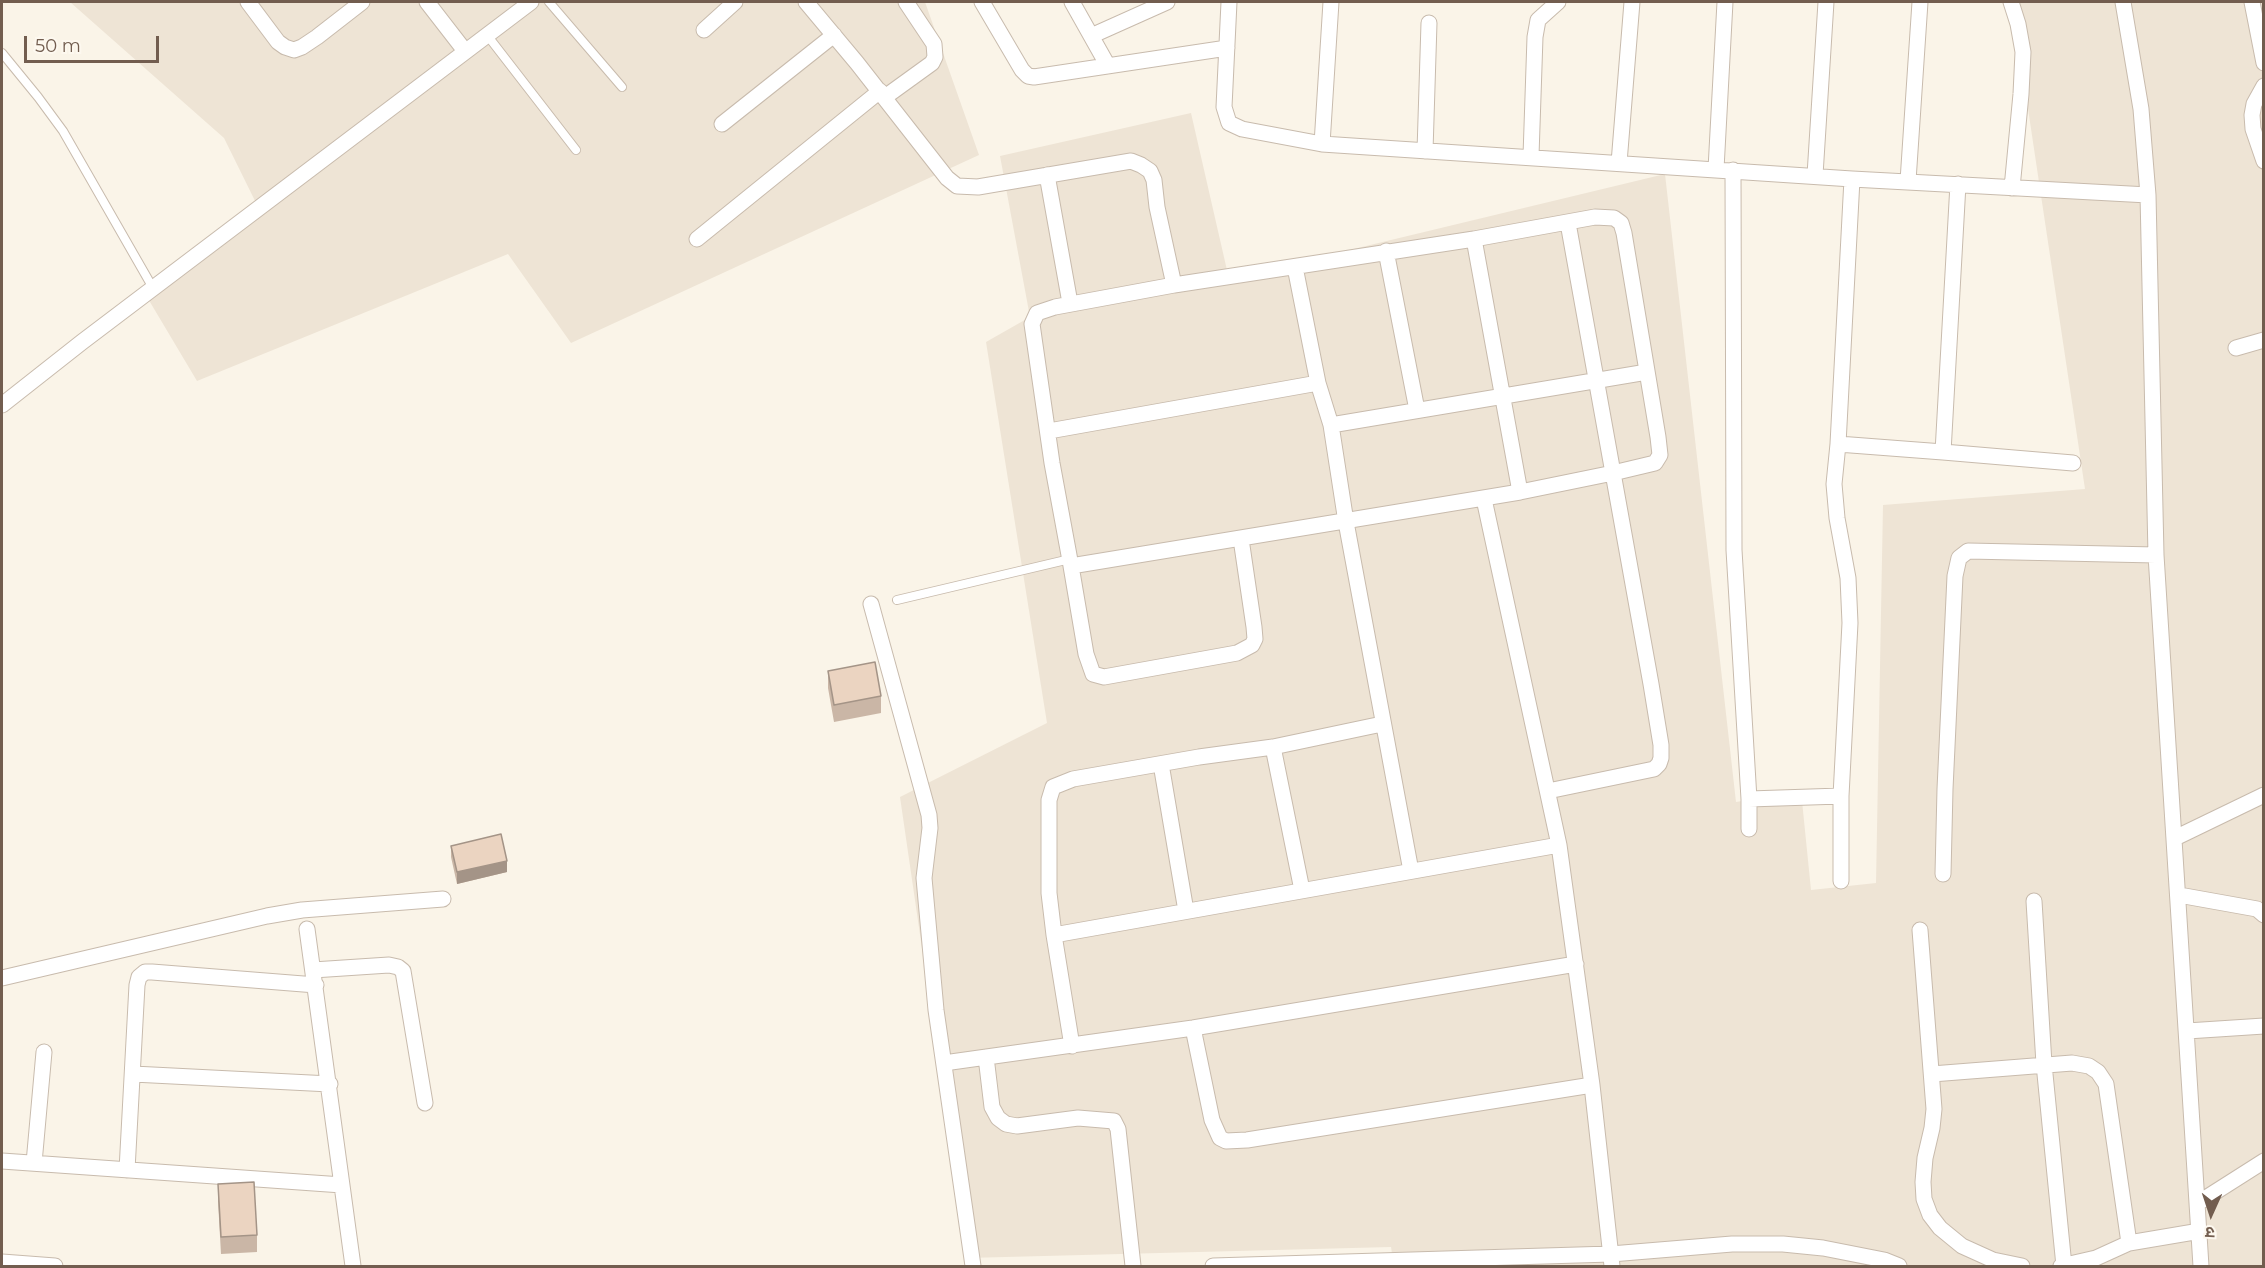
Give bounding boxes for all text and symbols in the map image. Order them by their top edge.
scale bar [27,24,162,62]
text: 50 m [35,35,81,57]
north arrow [2181,1184,2241,1244]
text: उ [2205,1223,2215,1242]

